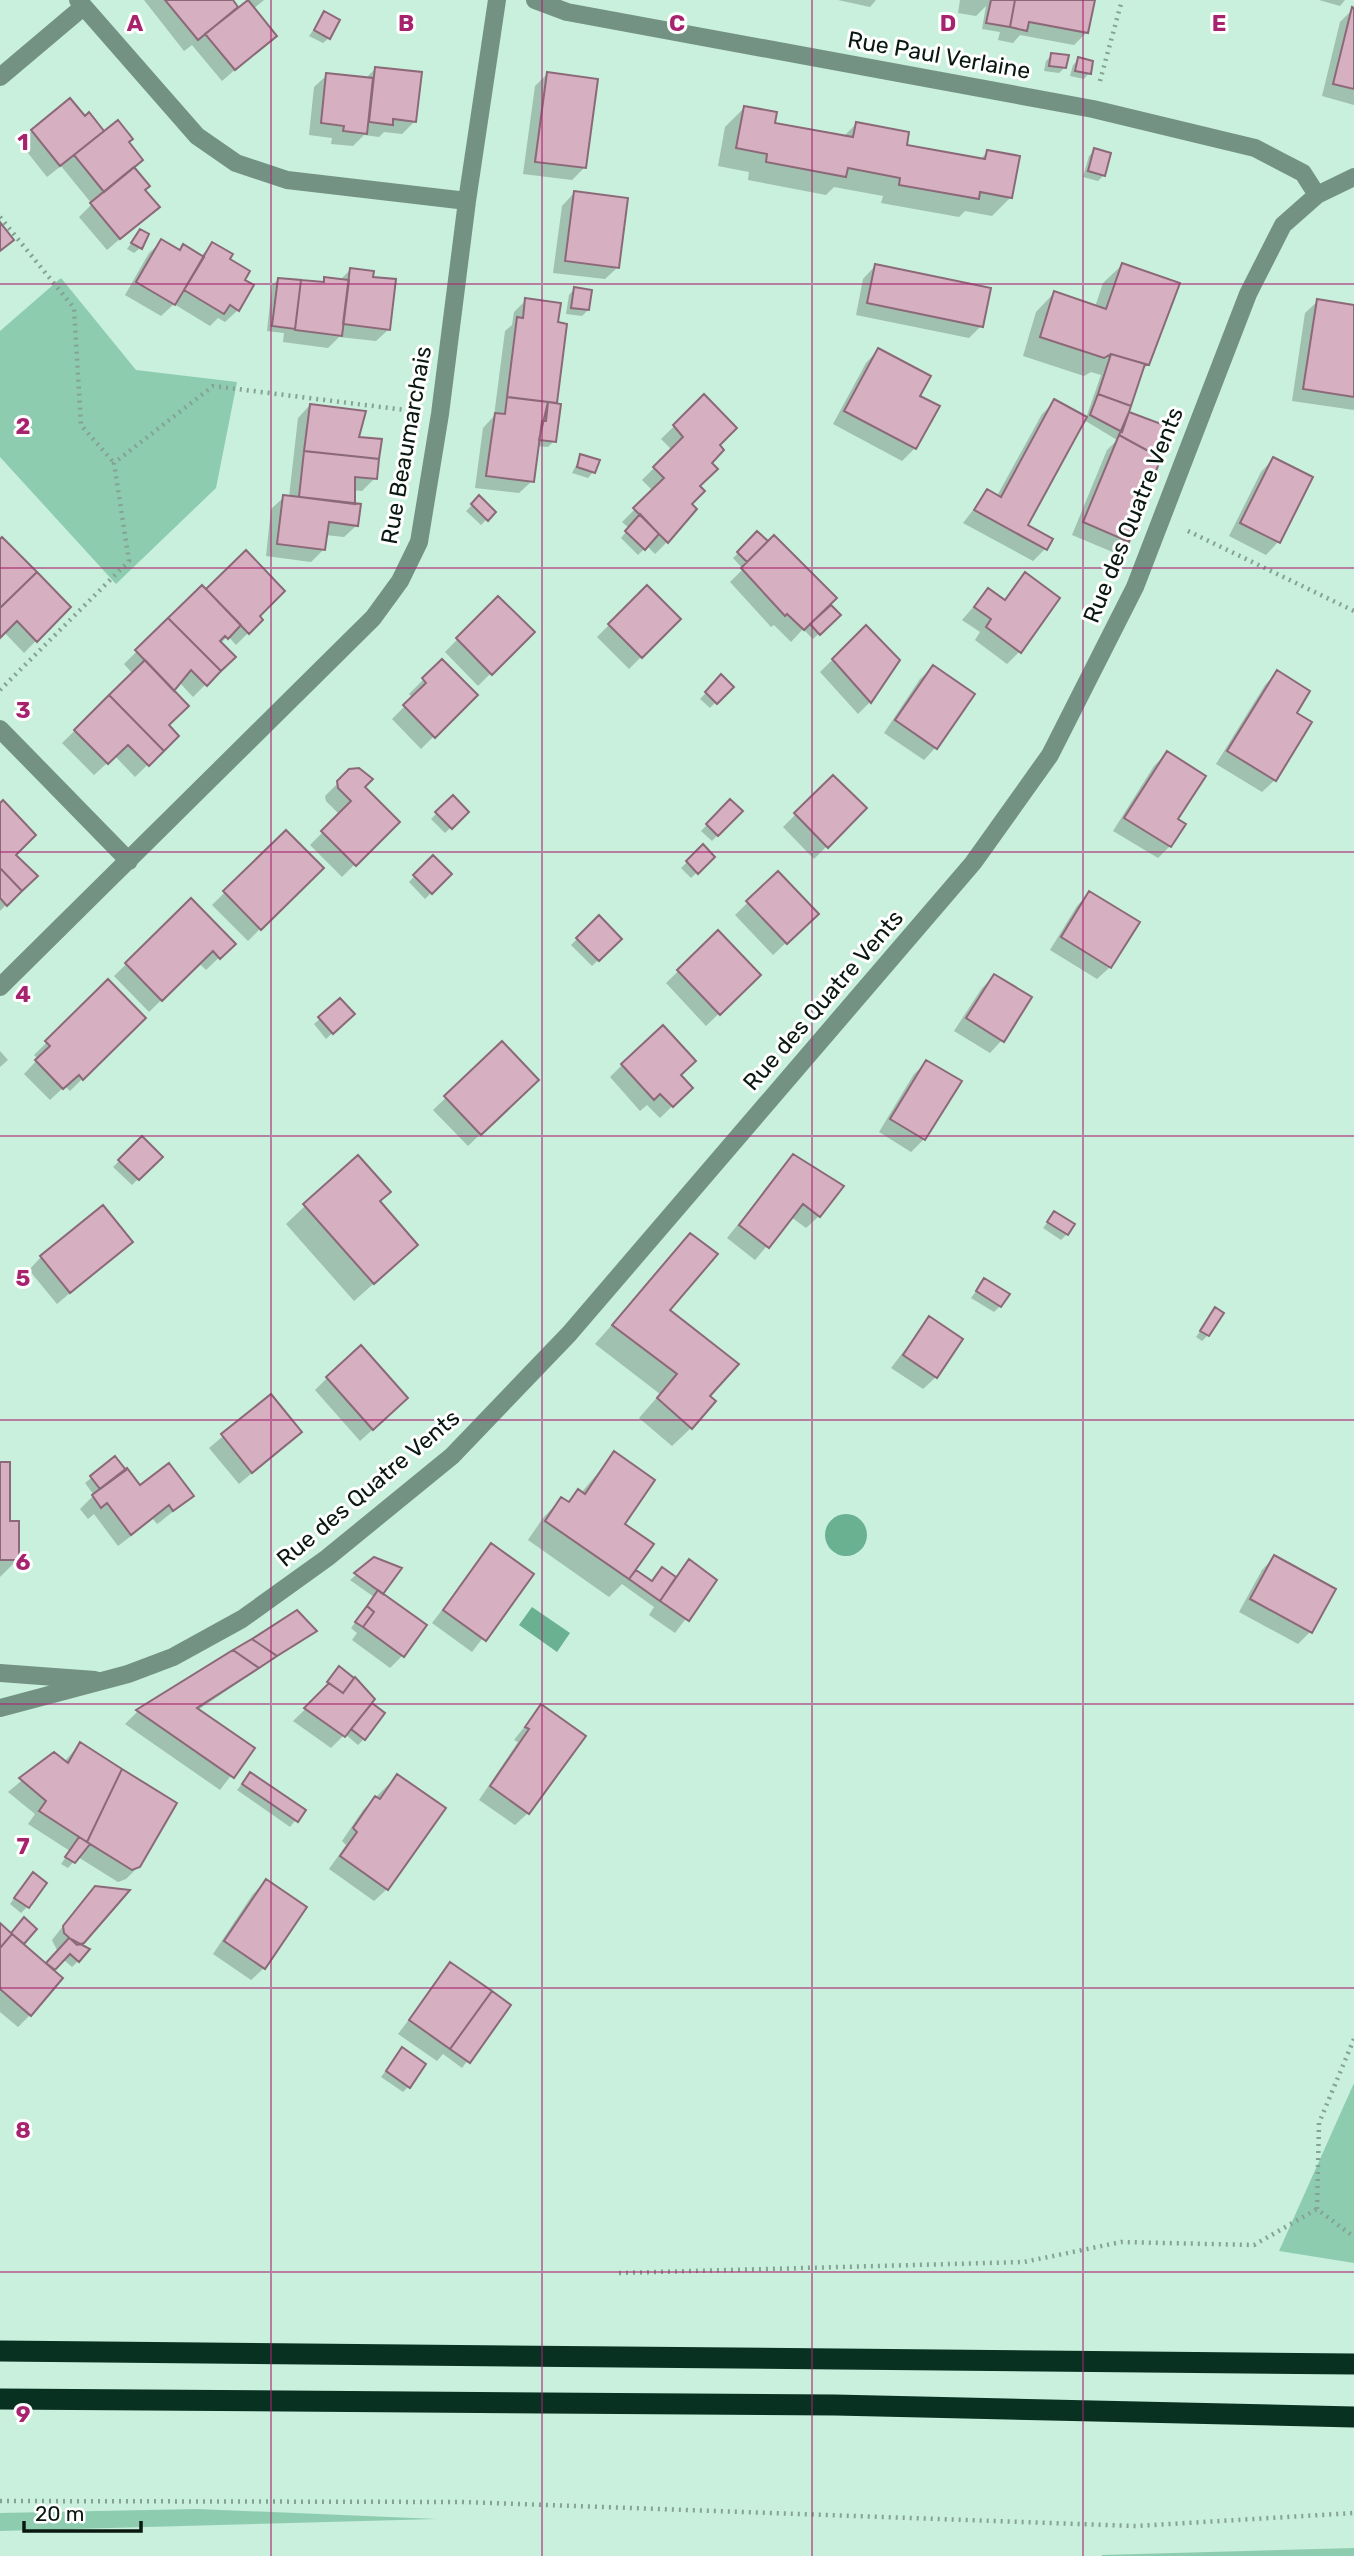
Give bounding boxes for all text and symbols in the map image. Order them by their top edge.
text: A [127,9,144,37]
text: B [398,9,414,37]
text: C [669,9,685,37]
text: D [940,9,956,37]
text: E [1212,9,1226,37]
street label: Rue Paul Verlaine [845,25,1033,85]
text: 1 [17,128,29,156]
street label: Rue Beaumarchais [375,344,437,546]
street label: Rue des Quatre Vents [1077,403,1189,627]
text: 2 [16,412,30,440]
text: 3 [15,696,31,724]
street label: Rue des Quatre Vents [737,904,909,1096]
text: 4 [15,980,31,1008]
text: 5 [16,1264,31,1292]
street label: Rue des Quatre Vents [271,1403,465,1573]
text: 6 [16,1548,31,1576]
text: 7 [16,1832,30,1860]
text: 8 [15,2116,31,2144]
text: 9 [16,2400,30,2428]
scale bar [24,2490,142,2534]
text: 20 m [35,2501,84,2526]

